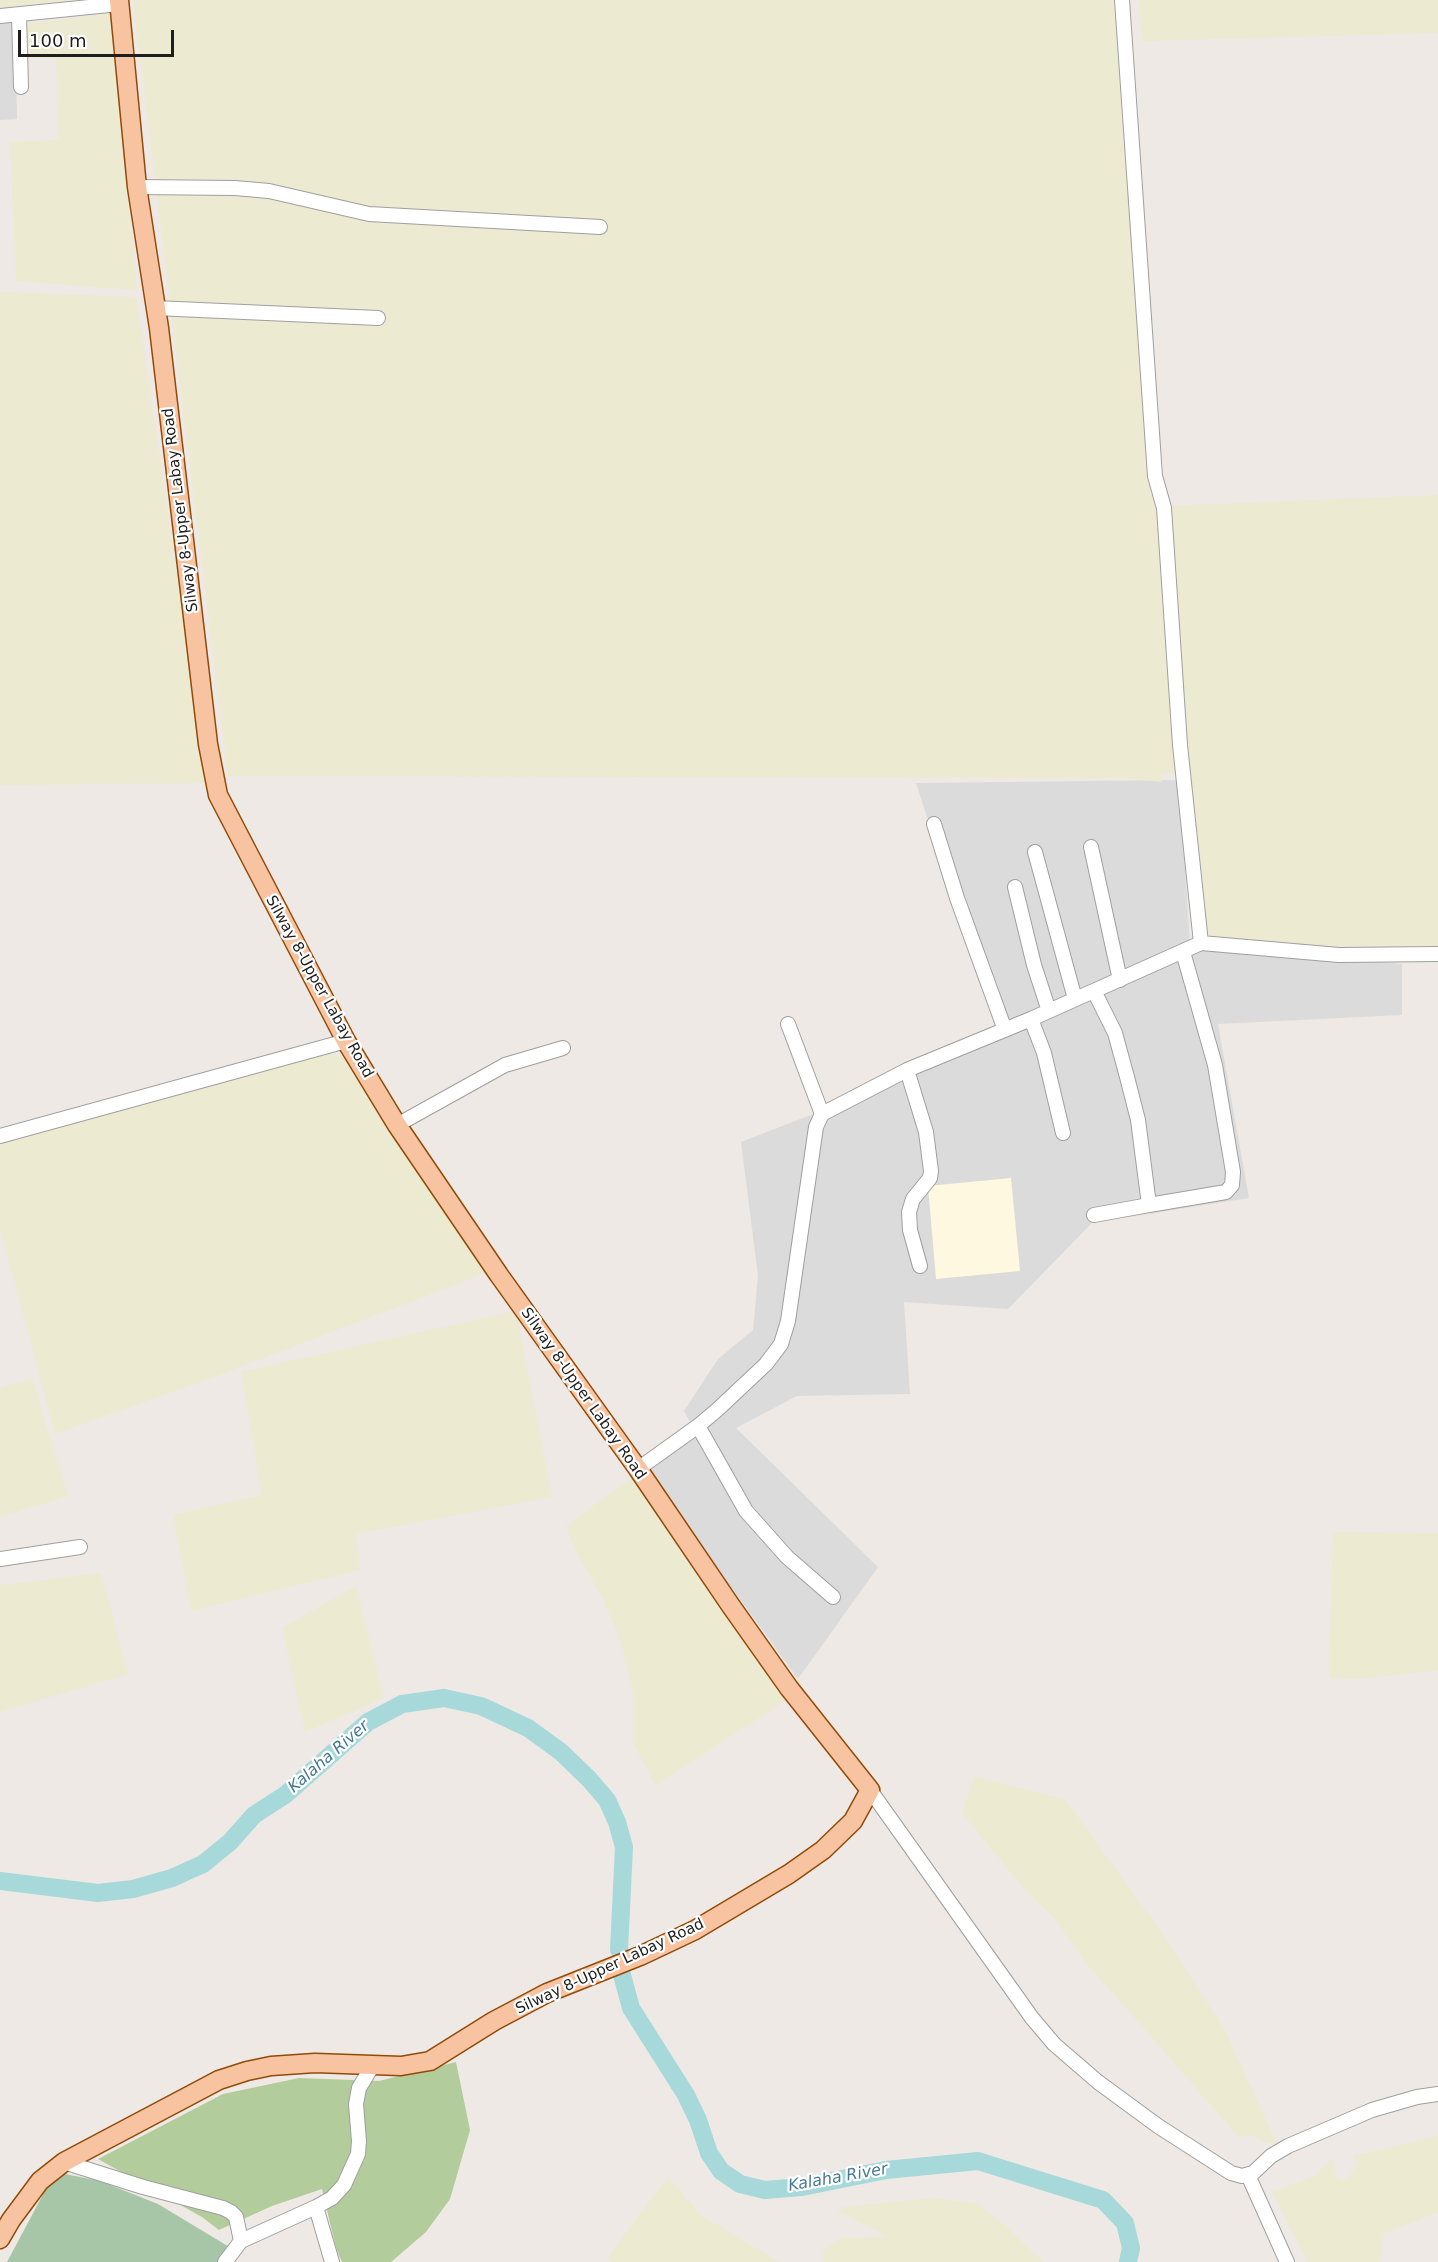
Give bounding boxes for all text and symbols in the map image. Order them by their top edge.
scale bar [21,18,177,56]
text: 100 m [29,30,87,51]
street label: Silway 8-Upper Labay Road [160,407,202,613]
street label: Silway 8-Upper Labay Road [261,893,377,1081]
street label: Silway 8-Upper Labay Road [517,1305,649,1483]
water label: Kalaha River [285,1717,373,1797]
street label: Silway 8-Upper Labay Road [513,1915,707,2019]
water label: Kalaha River [787,2160,889,2196]

